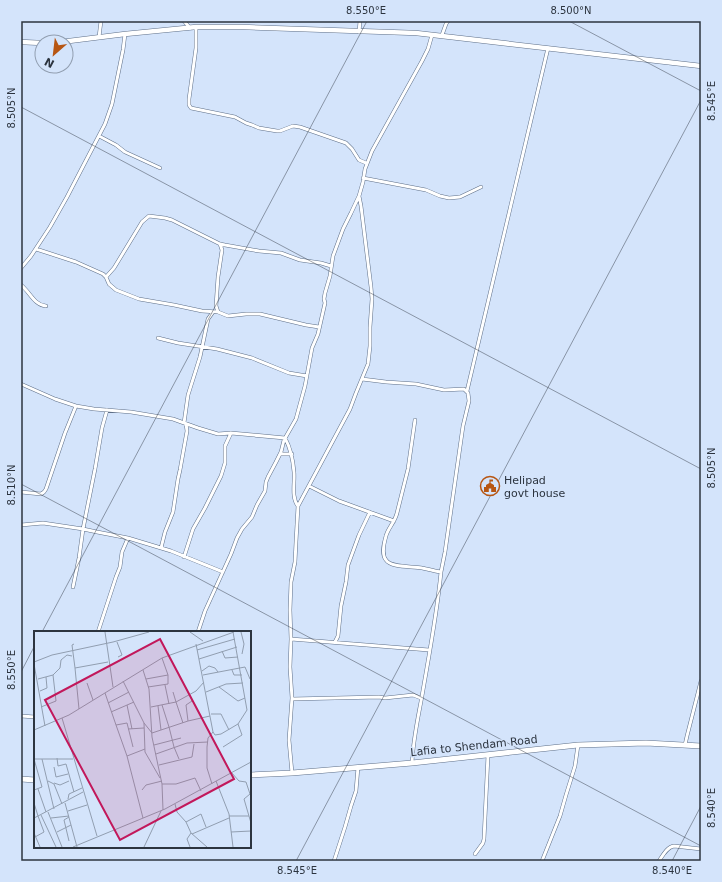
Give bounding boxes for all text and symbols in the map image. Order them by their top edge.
text: 8.550°E [346,5,386,16]
text: 8.500°N [550,5,592,16]
north arrow [34,34,74,74]
text: N [42,54,57,70]
text: 8.545°E [706,81,717,121]
text: 8.505°N [6,87,17,129]
text: 8.505°N [706,447,717,489]
text: 8.510°N [6,464,17,506]
place label: Helipad govt house [504,474,565,500]
public building icon: Helipad govt house [479,475,501,497]
inset map [34,631,251,848]
text: 8.550°E [6,650,17,690]
street label: Lafia to Shendam Road [410,733,538,759]
text: 8.540°E [706,788,717,828]
text: 8.545°E [277,865,317,876]
text: 8.540°E [652,865,692,876]

